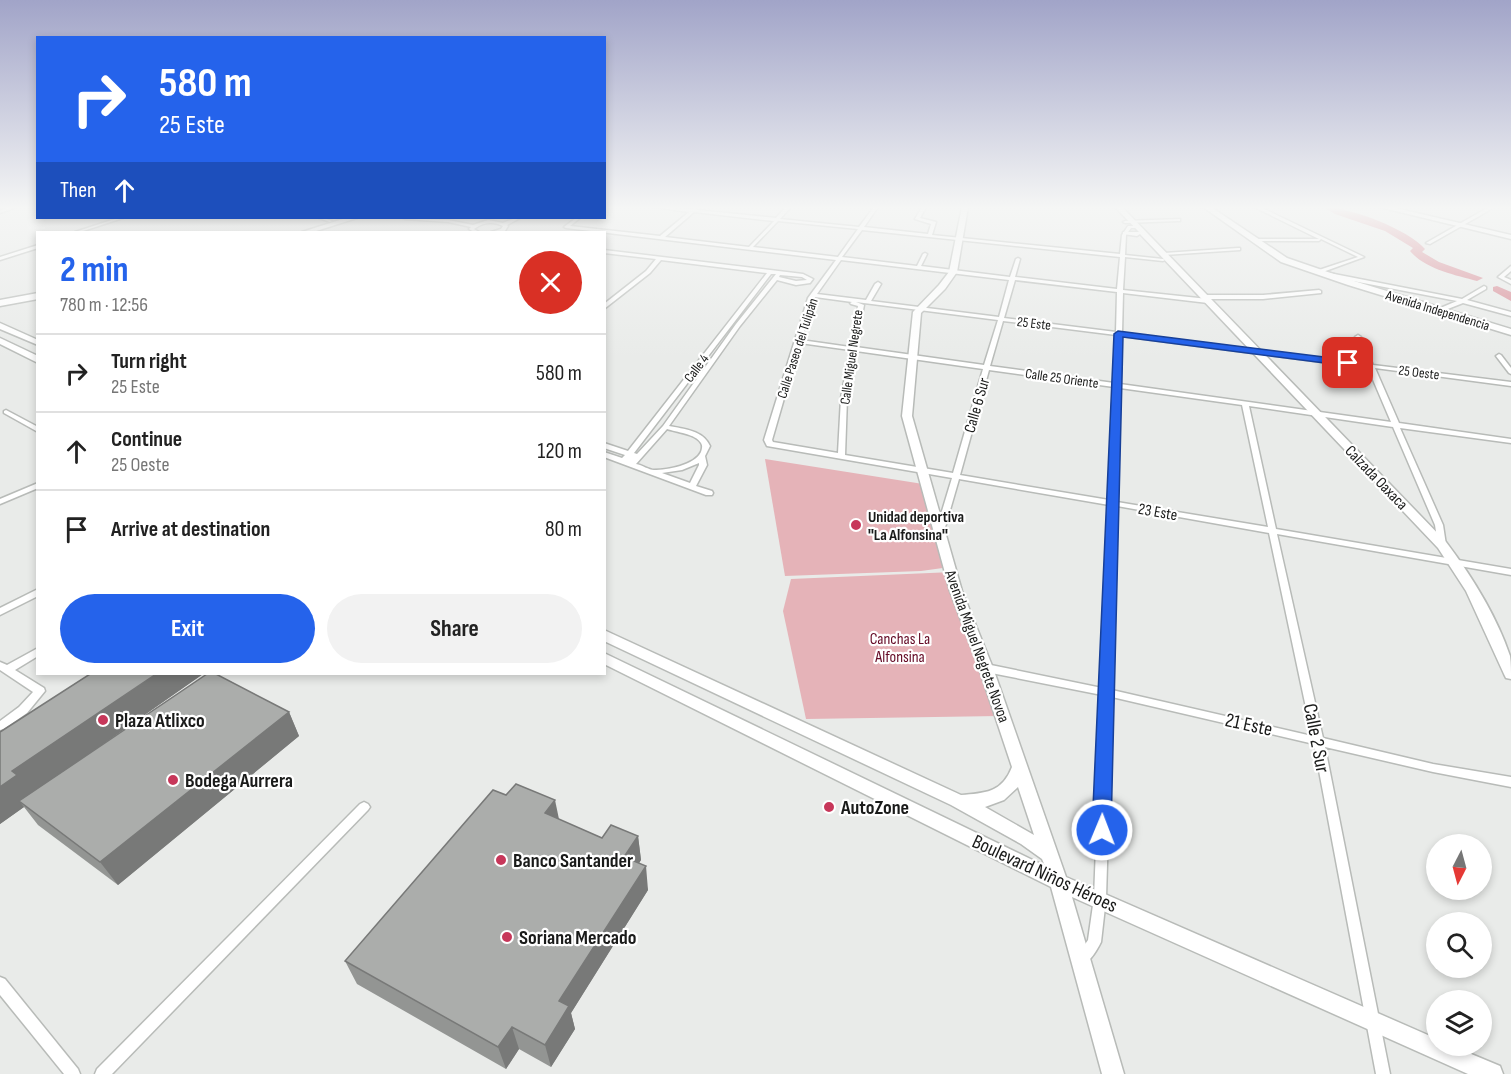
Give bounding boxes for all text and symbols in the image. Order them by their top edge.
text: 580 m [159,58,252,109]
icon: right [60,60,138,138]
text: 25 Este [159,109,225,141]
icon: ahead [108,174,141,207]
text: Then [60,177,96,204]
text: 2 min [60,249,129,292]
button: close [519,251,582,314]
street label: Avenida Independencia [1383,286,1492,334]
text: 780 m · 12:56 [60,293,148,317]
street label: Calle Paseo del Tulipán [773,296,822,400]
street label: Calle Miguel Negrete [836,309,867,405]
street label: 25 Este [1016,313,1052,334]
pin [1322,337,1373,388]
icon: arrive [1331,346,1364,379]
text: Turn right [111,348,187,375]
street label: Calle 4 [680,351,713,386]
icon: right [60,357,93,390]
text: 580 m [536,360,582,387]
street label: 25 Oeste [1398,362,1440,383]
street label: Calle 25 Oriente [1024,365,1100,392]
text: 25 Este [111,375,160,399]
street label: Calle 6 Sur [961,375,994,435]
text: Continue [111,426,182,453]
icon: ahead [60,435,93,468]
text: 120 m [538,438,582,465]
street label: Calzada Oaxaca [1341,442,1411,514]
text: 25 Oeste [111,453,170,477]
street label: 23 Este [1137,500,1179,525]
place label: Unidad deportiva ''La Alfonsina'' [868,508,964,545]
icon: arrive [60,513,93,546]
text: Arrive at destination [111,516,270,543]
text: 80 m [545,516,582,543]
marker: Unidad deportiva ''La Alfonsina'' [849,518,863,532]
street label: Avenida Miguel Negrete Novoa [940,567,1013,725]
button: Exit [60,594,315,663]
button: Share [327,594,582,663]
park label: Canchas La Alfonsina [870,630,930,667]
street label: Calle 2 Sur [1298,702,1335,775]
street label: 21 Este [1223,708,1275,742]
place label: Plaza Atlixco [115,709,205,733]
marker: Plaza Atlixco [96,713,110,727]
place label: Bodega Aurrera [185,769,293,793]
marker: Bodega Aurrera [166,773,180,787]
place label: AutoZone [840,796,909,820]
position arrow [1070,798,1134,862]
marker: AutoZone [822,800,836,814]
street label: Boulevard Niños Héroes [968,830,1121,918]
north arrow [1426,834,1492,900]
map controls [1426,834,1492,1056]
place label: Banco Santander [513,849,633,873]
marker: Banco Santander [494,853,508,867]
button: search [1426,912,1492,978]
place label: Soriana Mercado [519,926,636,950]
marker: Soriana Mercado [500,930,514,944]
button: layers [1426,990,1492,1056]

